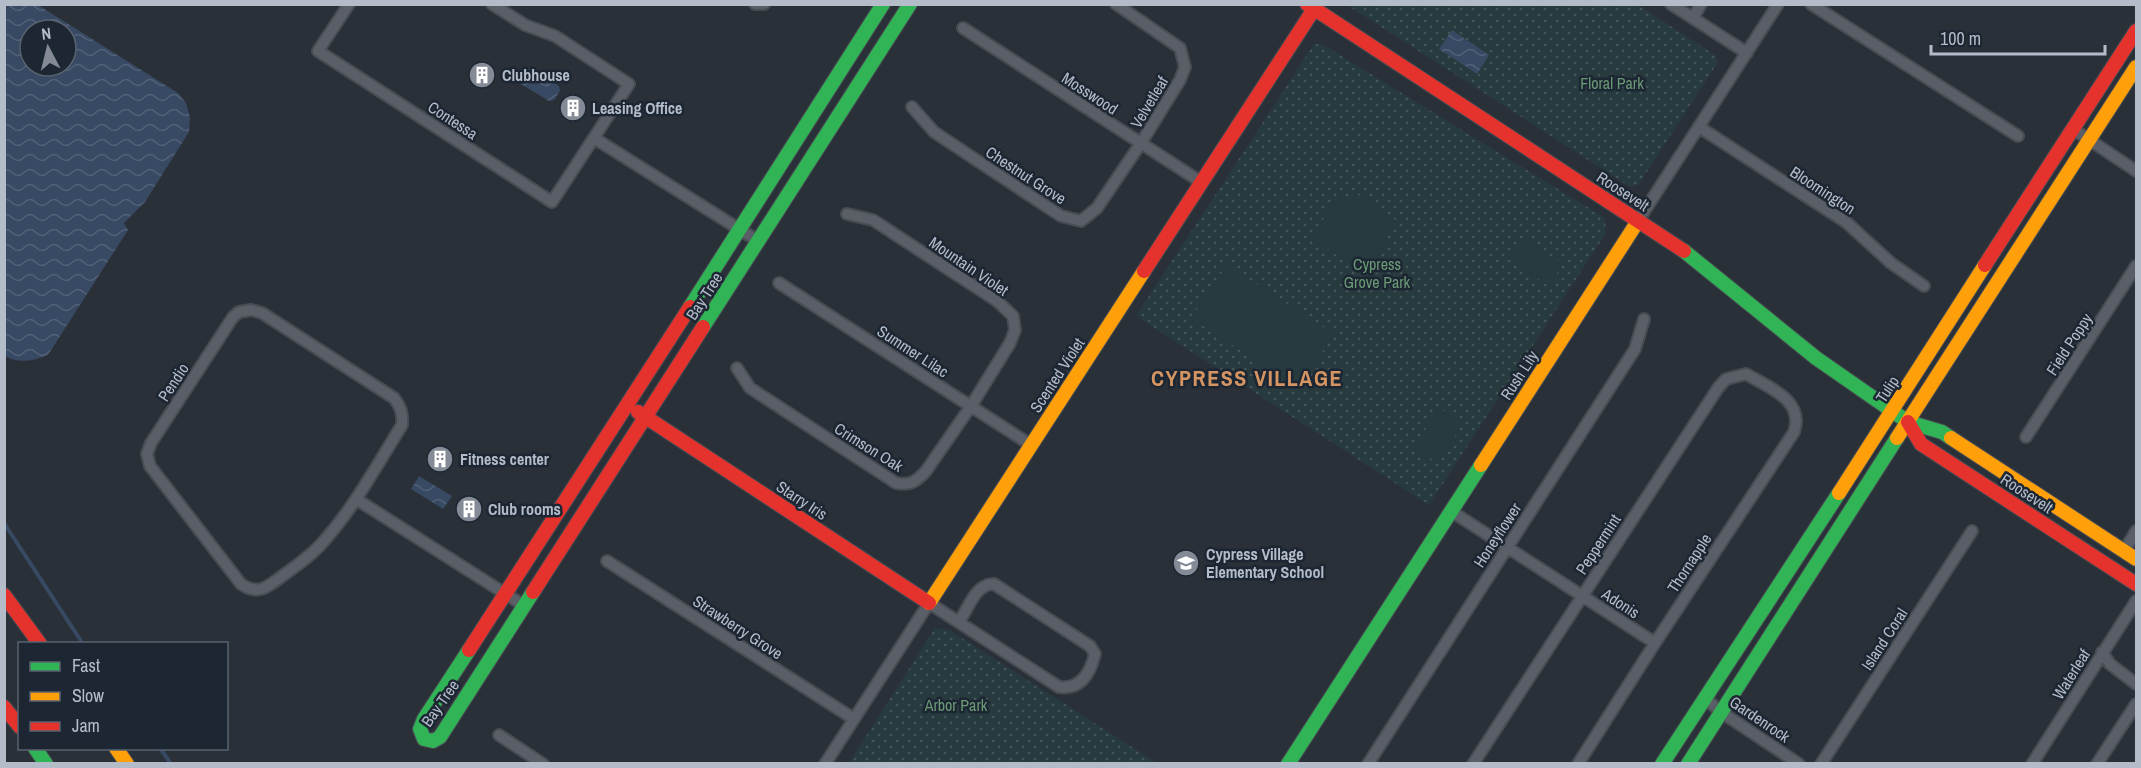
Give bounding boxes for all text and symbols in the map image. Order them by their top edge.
north arrow [18,18,78,78]
scale bar [1931,18,2105,56]
text: N [40,22,52,45]
text: 100 m [1940,26,1981,51]
building icon: Clubhouse [467,60,497,90]
place label: Clubhouse [502,64,570,86]
street label: Mosswood [1058,67,1122,119]
street label: Velvetleaf [1125,72,1173,132]
park label: Floral Park [1580,72,1644,94]
building icon: Leasing Office [558,93,588,123]
street label: Contessa [424,96,483,145]
place label: Leasing Office [592,97,682,119]
street label: Chestnut Grove [981,141,1071,209]
street label: Bloomington [1786,161,1860,219]
street label: Roosevelt [1593,166,1654,216]
street label: Mountain Violet [925,231,1013,301]
park label: Cypress Grove Park [1344,253,1411,293]
street label: Bay Tree [680,268,728,324]
street label: Field Poppy [2041,308,2098,379]
street label: Summer Lilac [873,320,953,383]
street label: Scented Violet [1025,333,1090,417]
street label: Rush Lily [1495,346,1543,404]
street label: Pendio [152,359,194,405]
district label: CYPRESS VILLAGE [1151,363,1343,393]
street label: Tulip [1870,371,1904,407]
street label: Crimson Oak [830,417,908,477]
building icon: Fitness center [425,444,455,474]
place label: Fitness center [460,448,550,470]
street label: Roosevelt [1997,468,2058,518]
street label: Starry Iris [772,475,832,525]
building icon: Club rooms [454,494,484,524]
place label: Club rooms [488,498,561,520]
street label: Honeyflower [1468,498,1526,572]
street label: Peppermint [1570,509,1626,578]
street label: Thornapple [1662,529,1716,597]
place label: Cypress Village Elementary School [1206,543,1324,583]
school or university icon: Cypress Village Elementary School [1171,548,1201,578]
street label: Adonis [1597,582,1644,623]
street label: Strawberry Grove [689,590,787,664]
street label: Island Coral [1856,604,1912,674]
legend [18,642,228,750]
street label: Waterleaf [2047,644,2095,703]
text: Fast [72,653,100,678]
street label: Bay Tree [416,675,464,731]
text: Slow [72,683,104,708]
street label: Gardenrock [1725,691,1795,748]
park label: Arbor Park [924,694,988,716]
text: Jam [72,713,100,738]

